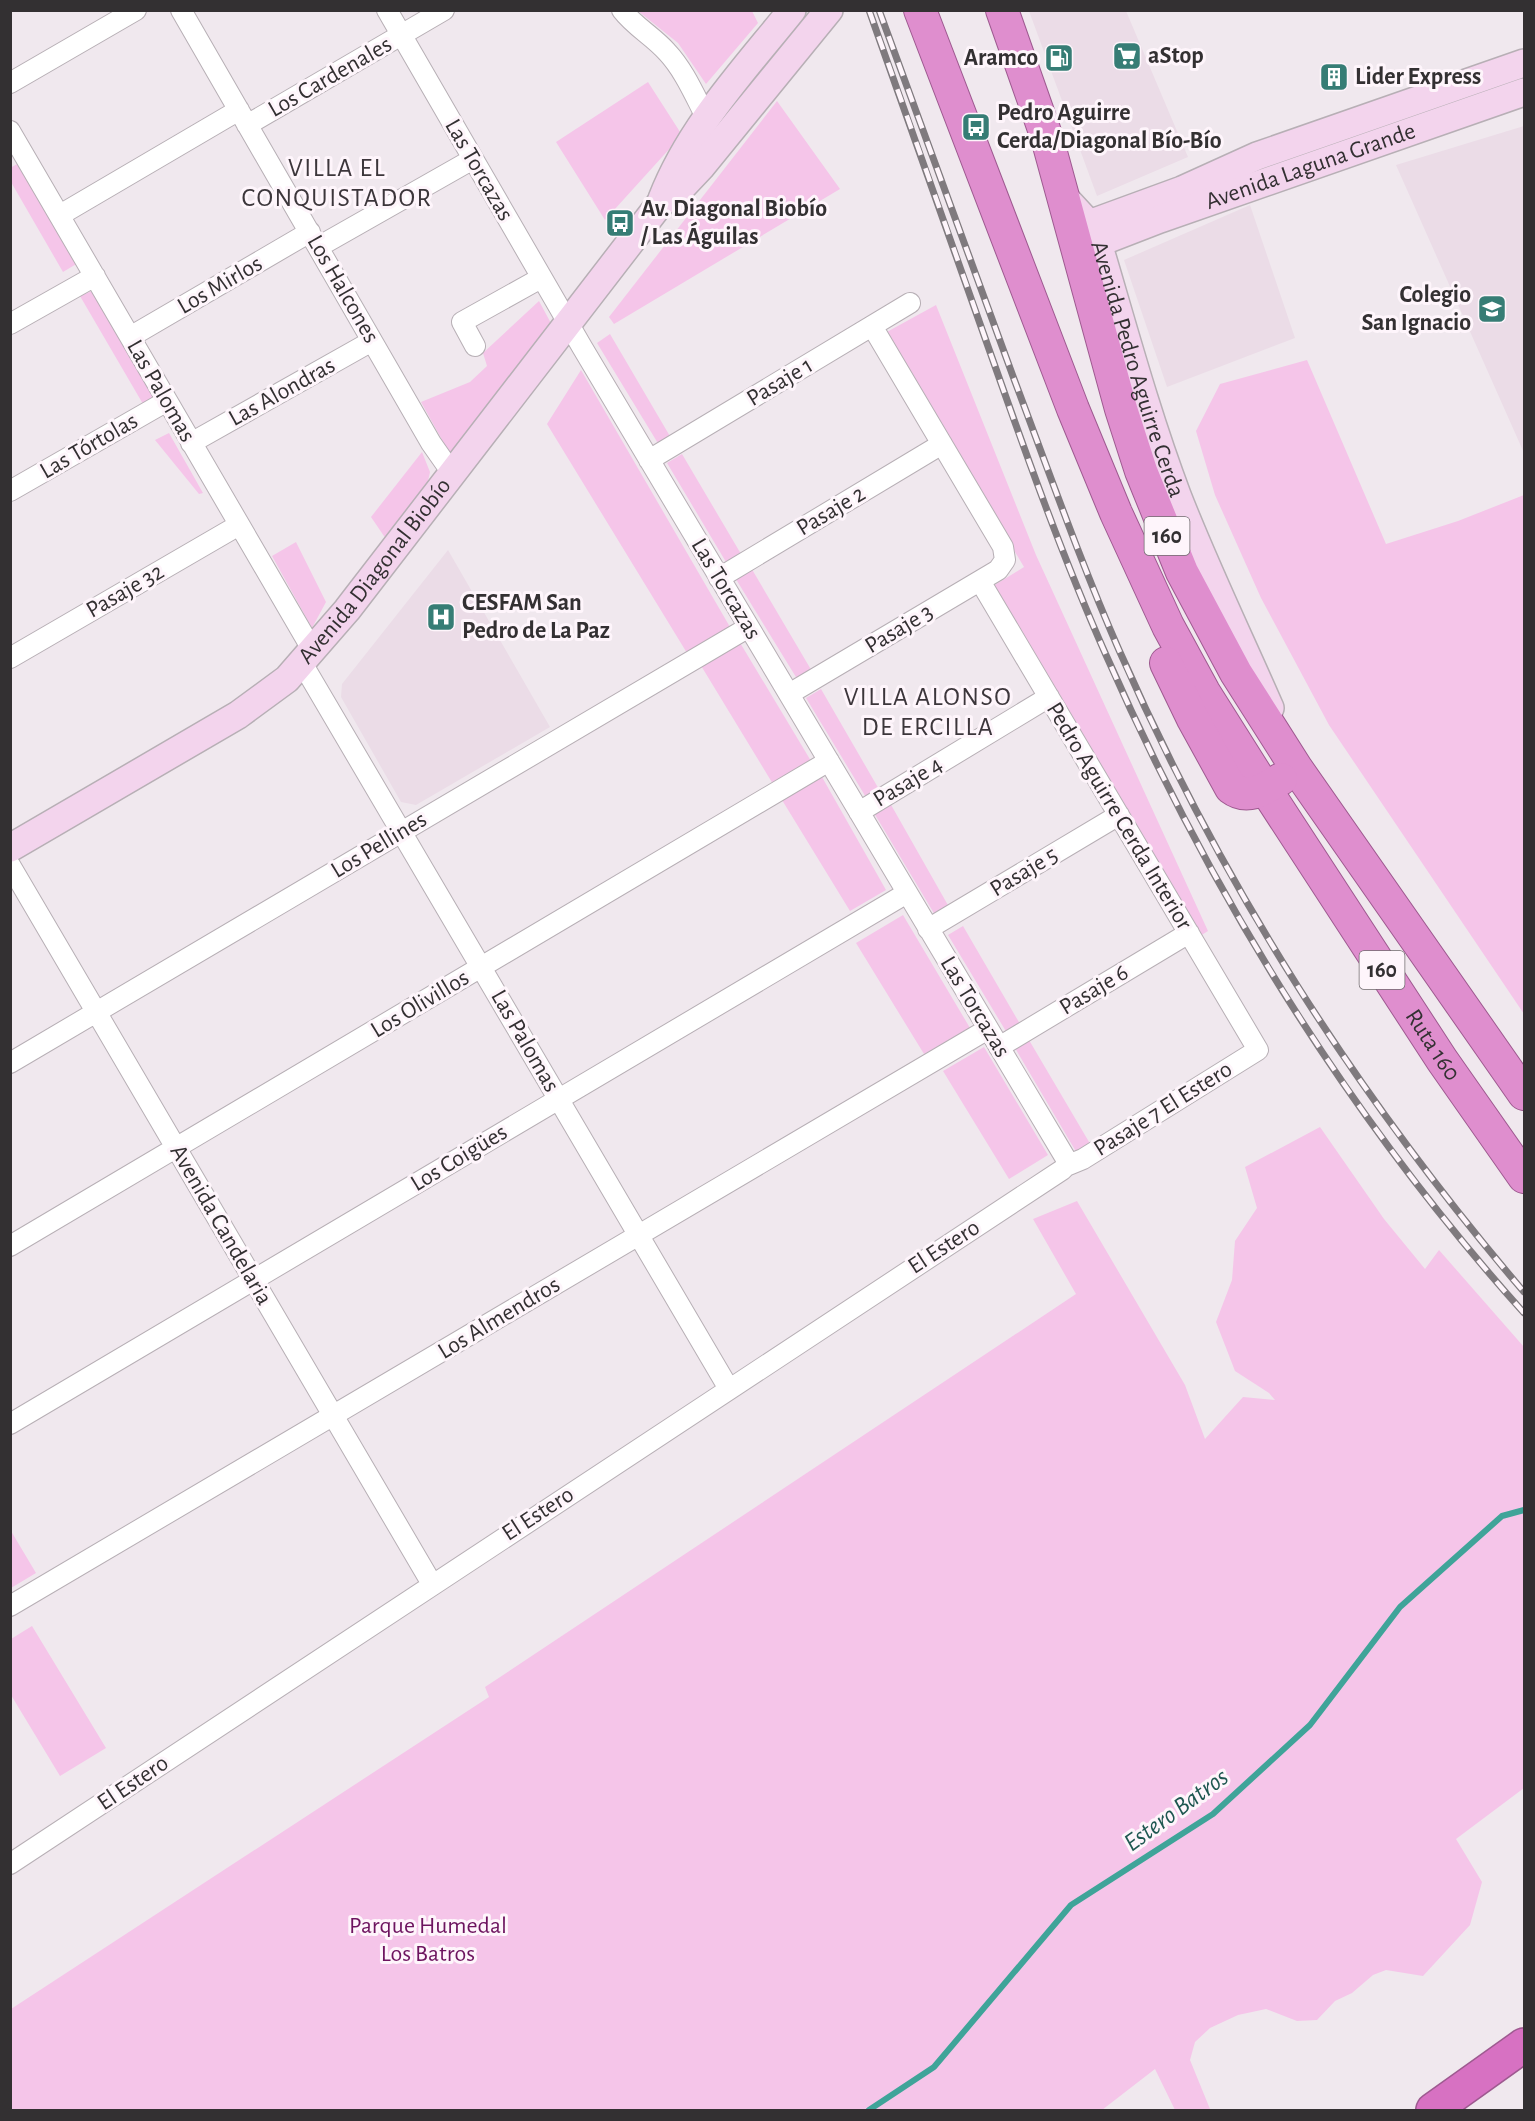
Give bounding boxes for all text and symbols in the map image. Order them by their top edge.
street label: Los Cardenales [264,32,396,122]
supermarket icon: aStop [1111,40,1143,72]
fuel station icon: Aramco [1043,42,1075,74]
place label: aStop [1148,44,1204,68]
place label: Aramco [964,46,1038,70]
building icon: Lider Express [1318,61,1350,93]
place label: Lider Express [1355,65,1481,89]
place label: Pedro Aguirre Cerda/Diagonal Bío-Bío [997,101,1222,153]
bus stop icon: Pedro Aguirre Cerda/Diagonal Bío-Bío [960,111,992,143]
street label: Las Torcazas [440,115,518,225]
street label: Avenida Laguna Grande [1203,119,1419,214]
district label: VILLA EL CONQUISTADOR [241,155,433,211]
place label: Av. Diagonal Biobío / Las Águilas [640,197,827,249]
bus stop icon: Av. Diagonal Biobío / Las Águilas [604,207,636,239]
street label: Los Halcones [303,231,383,347]
street label: Avenida Pedro Aguirre Cerda [1086,238,1189,501]
street label: Los Mirlos [174,251,266,319]
place label: Colegio San Ignacio [1362,283,1471,335]
school or university icon: Colegio San Ignacio [1476,293,1508,325]
street label: Las Palomas [122,336,200,446]
street label: Las Alondras [225,353,339,431]
street label: Pasaje 1 [743,353,817,411]
street label: Las Tórtolas [36,409,142,483]
street label: Avenida Diagonal Biobío [294,474,456,668]
street label: Pasaje 2 [793,481,869,541]
road number: 160 [1144,517,1190,555]
street label: Las Torcazas [687,534,765,644]
street label: Pasaje 32 [82,559,168,623]
place label: CESFAM San Pedro de La Paz [462,591,610,643]
street label: Pasaje 3 [861,600,937,658]
hospital icon: CESFAM San Pedro de La Paz [425,601,457,633]
district label: VILLA ALONSO DE ERCILLA [844,684,1012,740]
street label: Pedro Aguirre Cerda Interior [1042,698,1197,934]
street label: Pasaje 4 [869,752,947,812]
street label: Los Pellines [327,807,431,883]
street label: Pasaje 5 [986,843,1062,901]
road number: 160 [1360,951,1404,989]
street label: Las Torcazas [936,952,1014,1062]
street label: Pasaje 6 [1055,960,1133,1020]
street label: Los Olivillos [367,965,473,1043]
street label: Las Palomas [486,986,564,1096]
street label: Ruta 160 [1400,1005,1465,1085]
street label: Pasaje 7 El Estero [1090,1057,1236,1161]
street label: Los Coigües [407,1120,511,1196]
street label: Avenida Candelaria [165,1141,277,1309]
street label: El Estero [904,1215,984,1279]
street label: Los Almendros [434,1272,564,1364]
street label: El Estero [498,1482,578,1546]
street label: El Estero [93,1751,173,1815]
water label: Estero Batros [1119,1764,1233,1856]
park label: Parque Humedal Los Batros [349,1914,507,1966]

